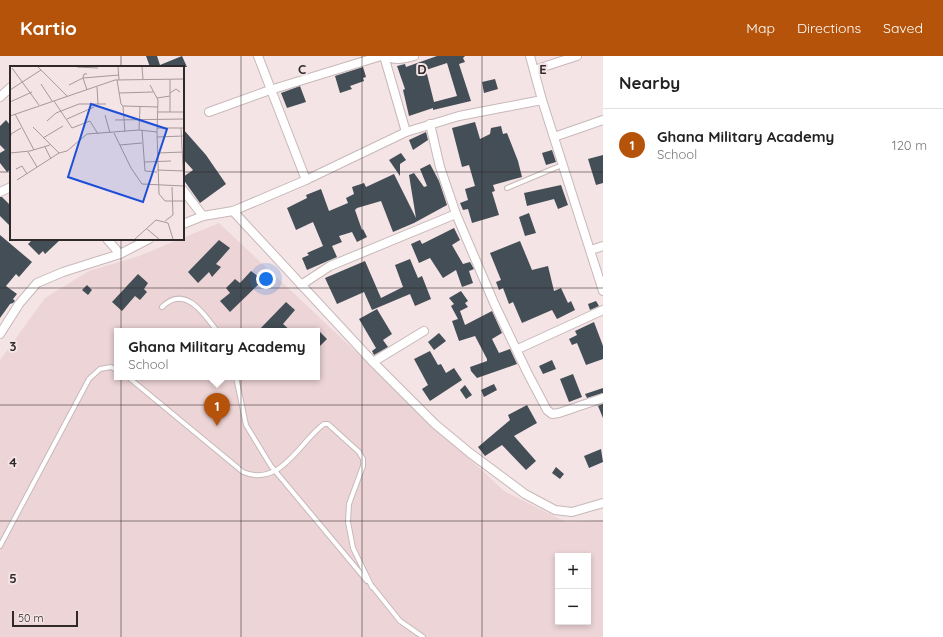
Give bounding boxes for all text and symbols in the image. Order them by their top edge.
text: Kartio [20,16,77,40]
text: Map [746,19,775,37]
text: Directions [797,19,861,37]
text: Saved [883,19,923,37]
text: C [298,61,306,77]
text: D [417,61,427,77]
text: E [539,61,547,77]
inset map [10,66,184,240]
text: Nearby [619,72,680,93]
text: Ghana Military Academy [657,127,834,146]
text: 1 [629,137,635,153]
text: 120 m [892,137,927,153]
text: School [657,146,697,162]
your location [256,269,276,289]
popup [114,328,320,380]
text: Ghana Military Academy [128,337,306,356]
text: 3 [10,338,17,354]
text: School [128,356,168,372]
pin: 1 [204,393,230,426]
text: 4 [9,454,17,470]
map controls [555,553,591,625]
button: + [555,553,591,589]
text: 5 [9,570,17,586]
button: − [555,589,591,625]
scale bar [12,609,78,628]
text: 50 m [18,611,44,625]

